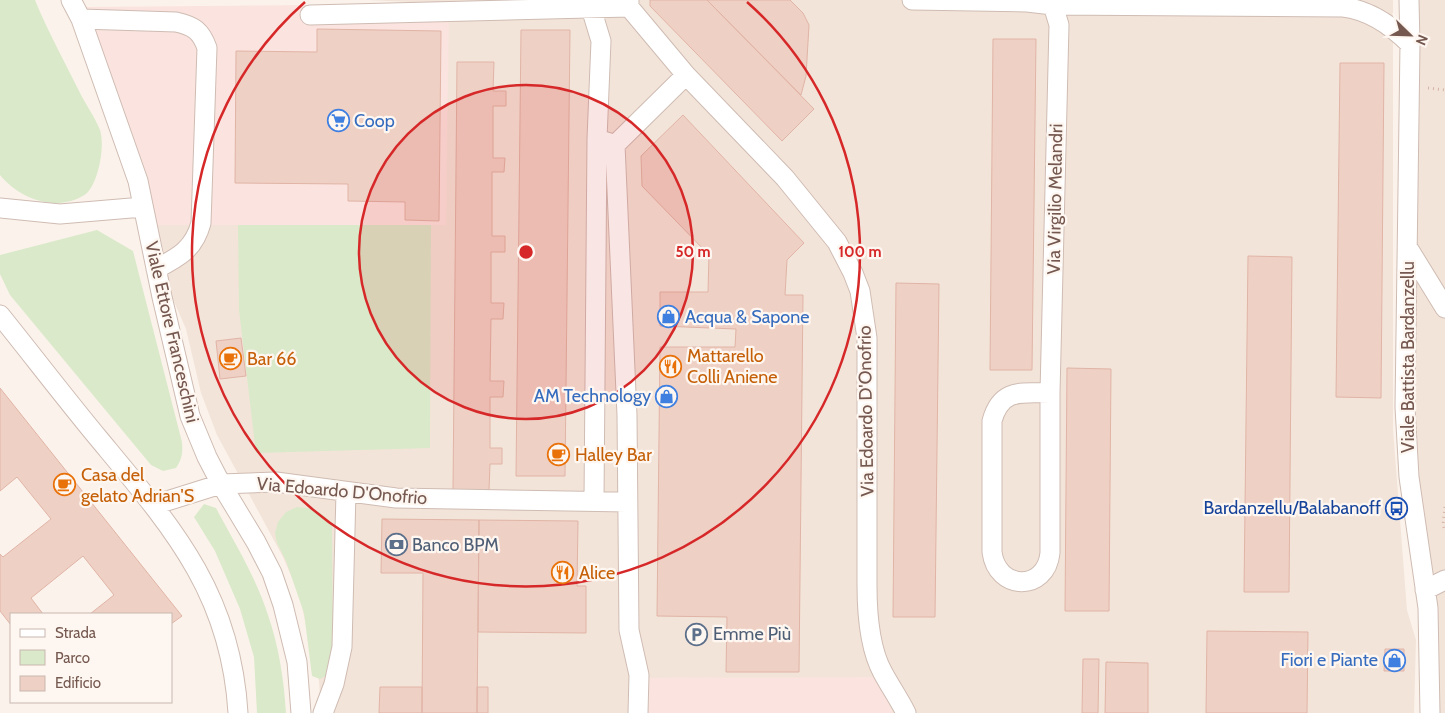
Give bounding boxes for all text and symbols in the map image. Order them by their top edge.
north arrow [1385,10,1435,60]
text: N [1412,32,1432,48]
supermarket icon: Coop [326,109,350,133]
place label: Coop [354,110,395,132]
street label: Via Virgilio Melandri [1043,123,1067,275]
street label: Viale Ettore Franceschini [140,239,204,425]
centre of rings [517,243,535,261]
text: 50 m [675,243,711,261]
text: 100 m [838,243,882,261]
street label: Viale Battista Bardanzellu [1397,261,1419,453]
shop icon: Acqua & Sapone [657,305,681,329]
place label: Acqua & Sapone [685,306,810,328]
street label: Via Edoardo D'Onofrio [854,325,878,497]
place label: Mattarello Colli Aniene [687,345,778,388]
cafe icon: Bar 66 [219,347,243,371]
place label: Bar 66 [247,348,297,370]
restaurant icon: Mattarello Colli Aniene [659,354,683,378]
shop icon: AM Technology [655,384,679,408]
place label: AM Technology [534,385,651,407]
cafe icon: Halley Bar [547,443,571,467]
place label: Halley Bar [575,444,652,466]
place label: Casa del gelato Adrian'S [81,464,194,507]
cafe icon: Casa del gelato Adrian'S [53,473,77,497]
street label: Via Edoardo D'Onofrio [256,473,428,509]
bus stop icon: Bardanzellu/Balabanoff [1385,496,1409,520]
place label: Bardanzellu/Balabanoff [1204,497,1381,519]
bank icon: Banco BPM [384,533,408,557]
place label: Banco BPM [412,534,499,556]
restaurant icon: Alice [551,561,575,585]
place label: Alice [579,562,615,584]
legend [10,613,172,703]
parking icon: Emme Più [685,622,709,646]
place label: Emme Più [713,623,791,645]
text: Strada [55,624,97,642]
shop icon: Fiori e Piante [1382,648,1406,672]
text: Parco [55,649,90,667]
place label: Fiori e Piante [1280,649,1378,671]
text: Edificio [55,674,101,692]

